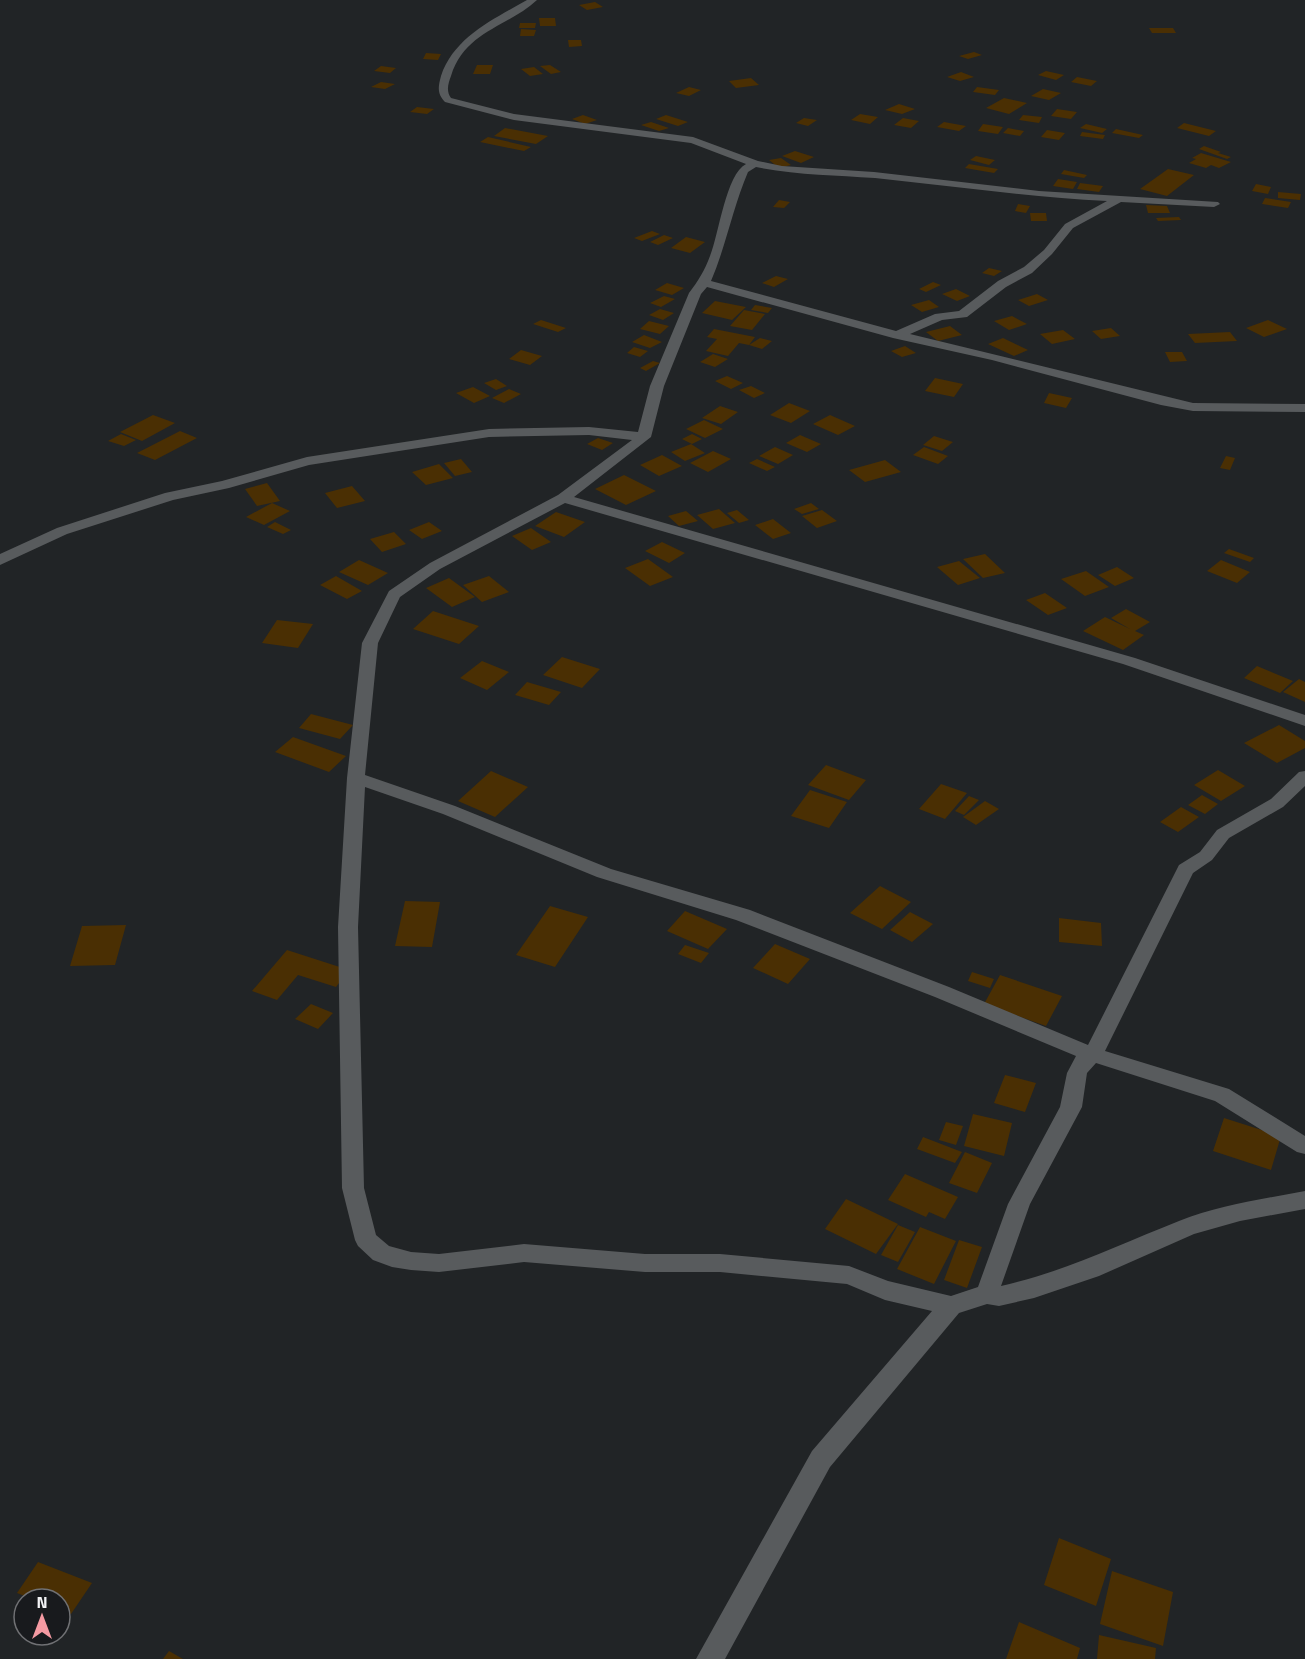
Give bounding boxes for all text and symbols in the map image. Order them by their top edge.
north arrow [12,1587,72,1647]
text: N [36,1590,48,1614]

